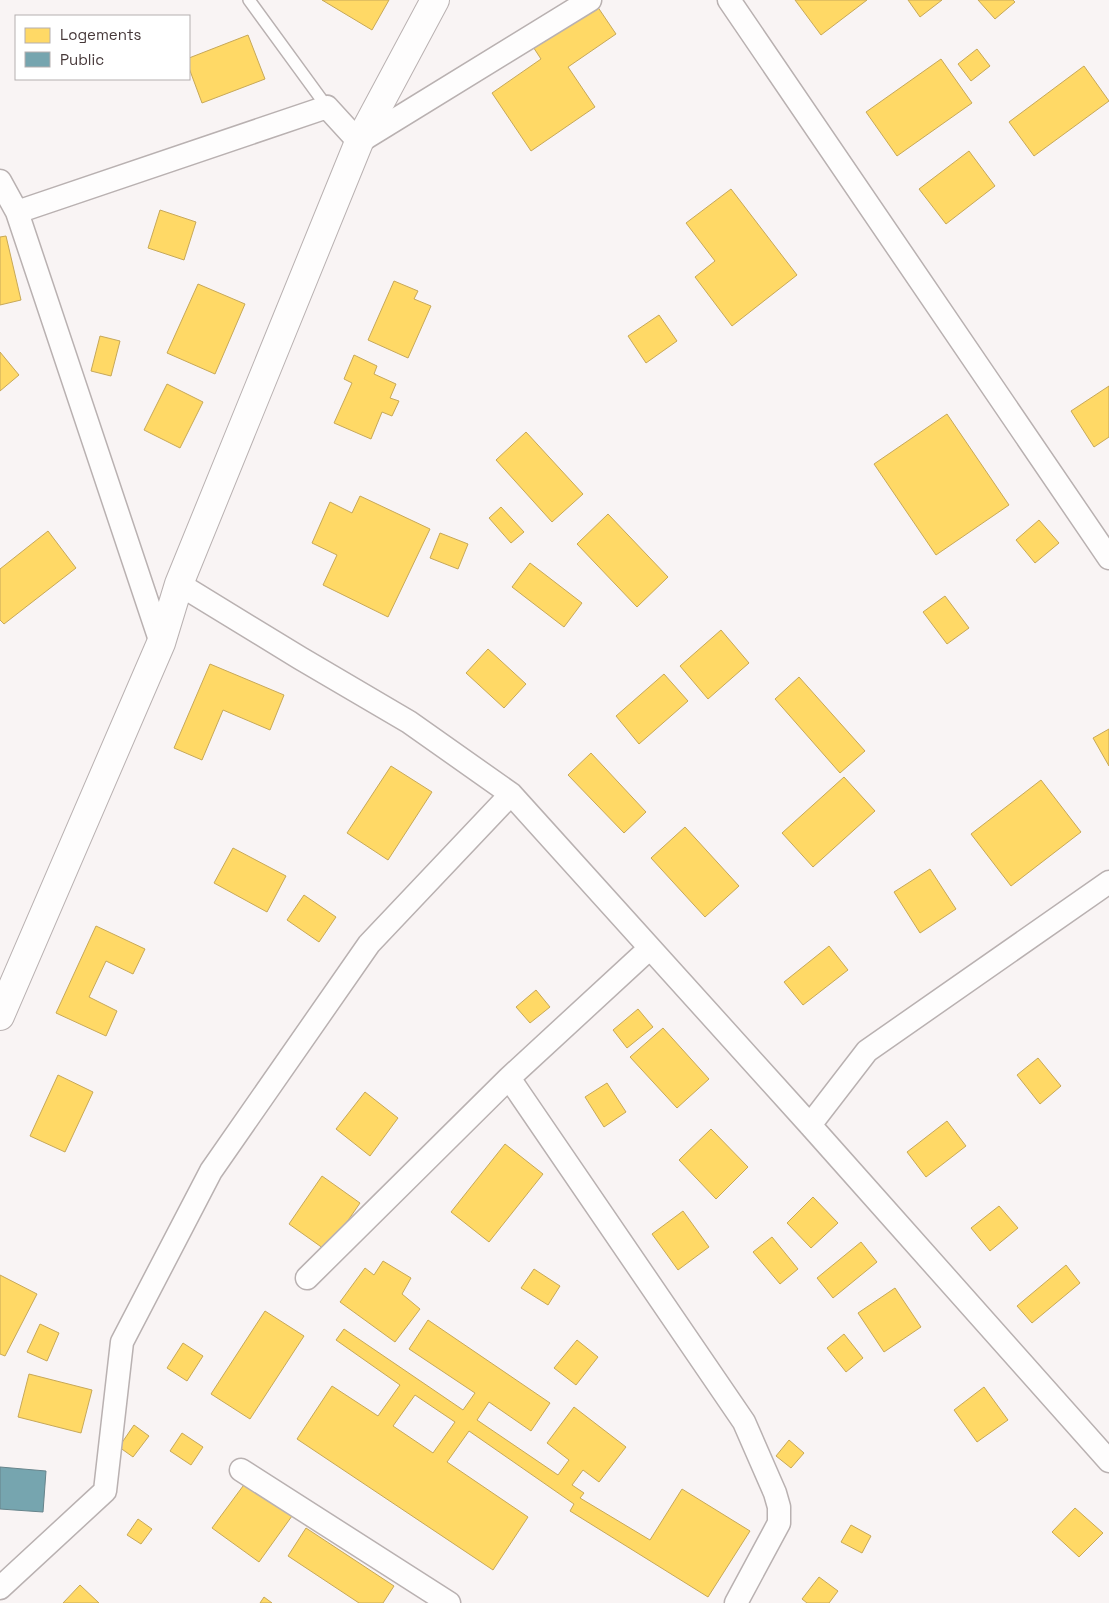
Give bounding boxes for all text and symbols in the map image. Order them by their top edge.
legend [15,15,190,80]
text: Logements [60,25,142,44]
text: Public [60,50,104,69]

